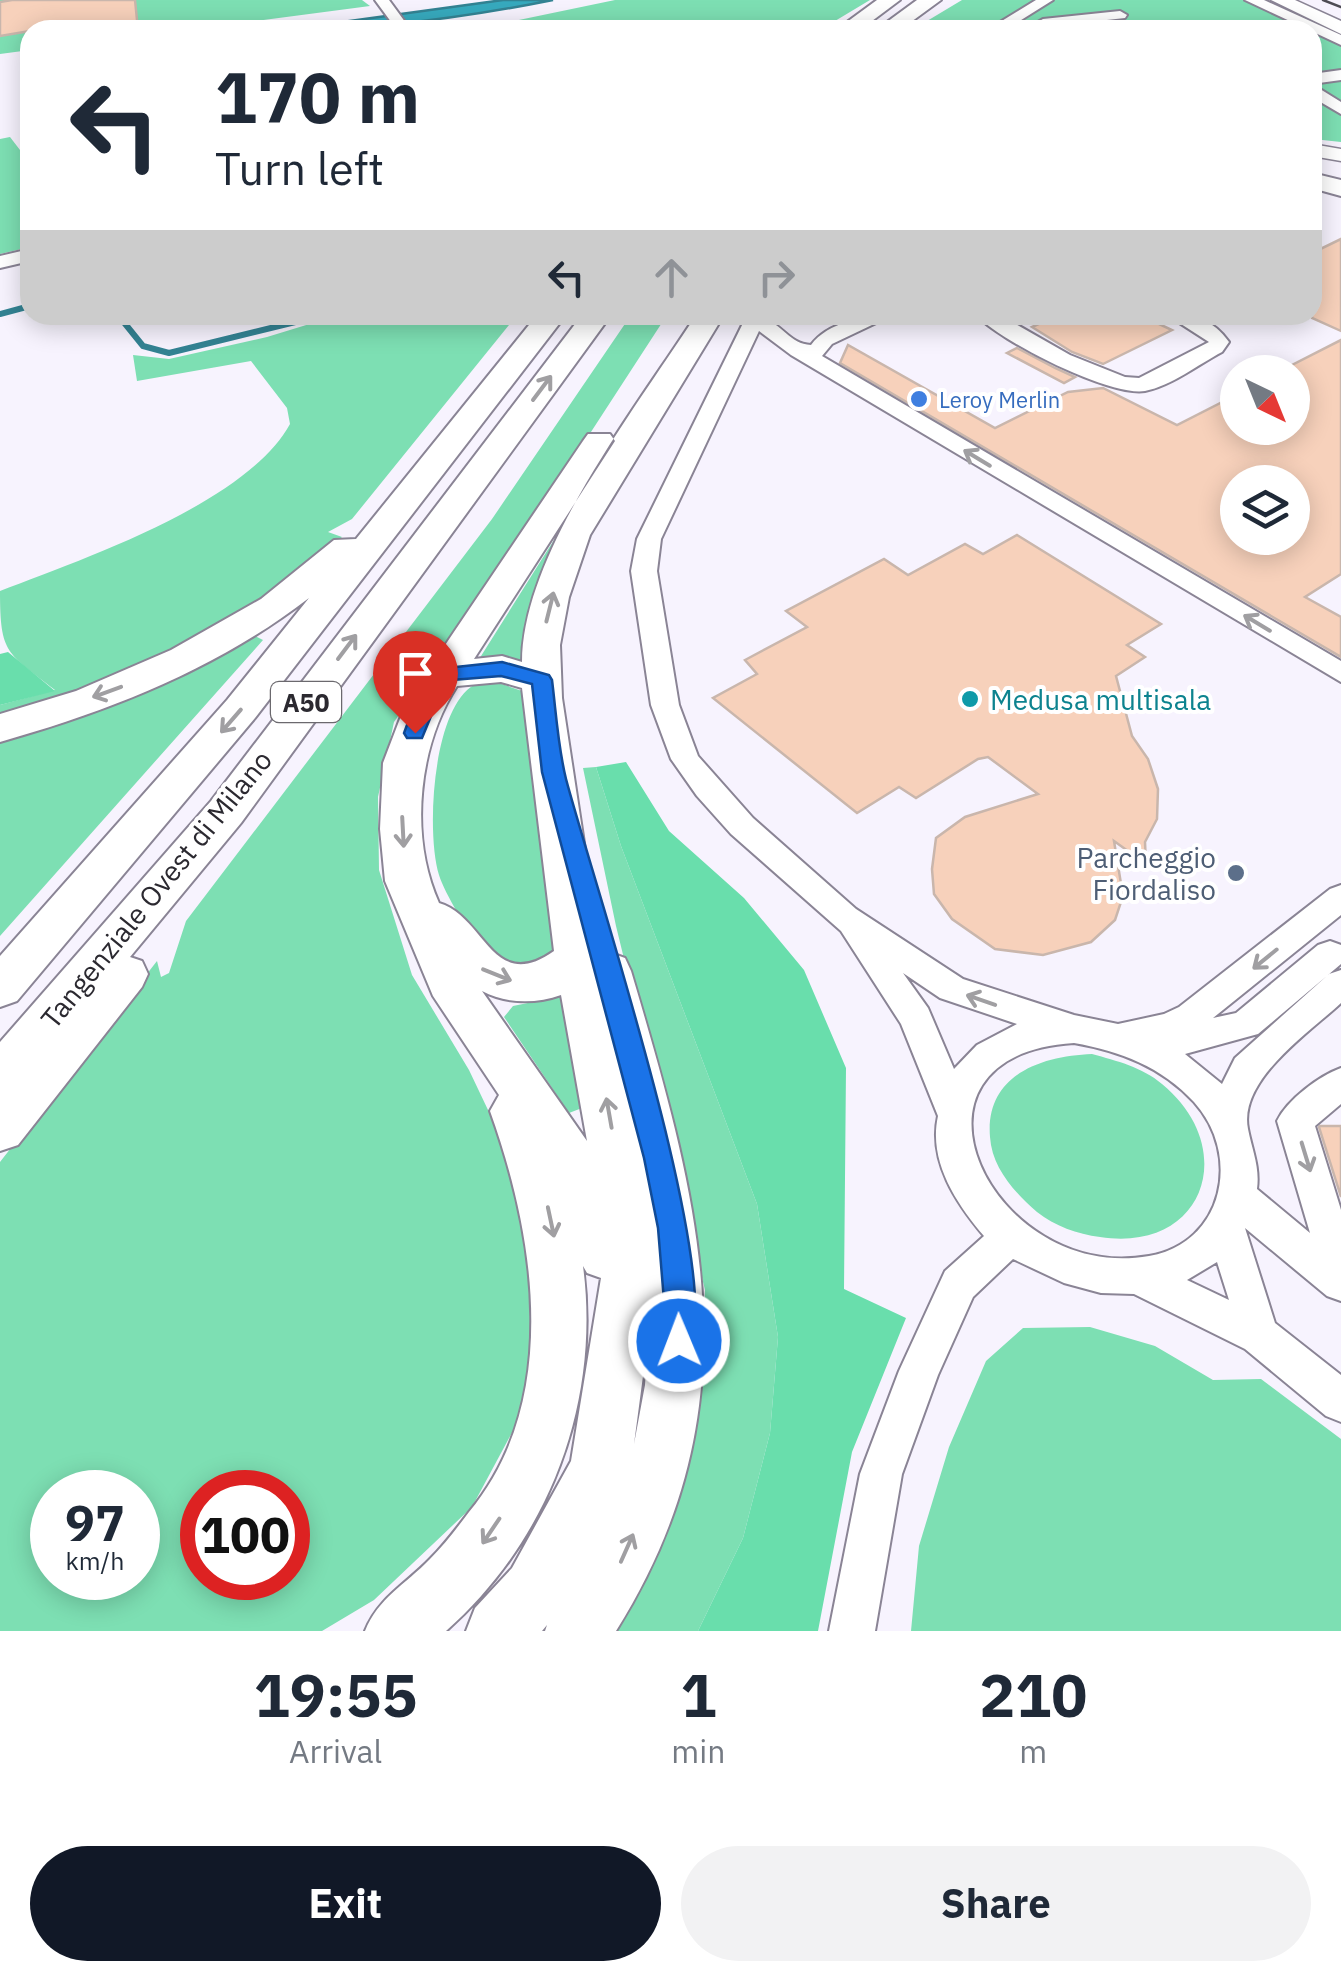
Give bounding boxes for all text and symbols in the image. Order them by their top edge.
text: 170 m [215,51,420,142]
icon: left [50,60,180,190]
text: Turn left [215,139,384,197]
icon: left [539,250,594,305]
icon: ahead [644,250,699,305]
icon: right [749,250,804,305]
north arrow [1220,355,1310,445]
map controls [1220,355,1310,555]
one-way arrow [532,375,553,402]
place label: Leroy Merlin [939,385,1060,414]
marker: Leroy Merlin [908,388,930,410]
one-way arrow [963,448,992,468]
button: layers [1220,465,1310,555]
one-way arrow [542,592,560,624]
one-way arrow [1243,613,1272,633]
pin [373,631,458,734]
one-way arrow [336,634,357,661]
icon: arrive [388,646,443,701]
place label: Medusa multisala [990,681,1211,718]
road number: A50 [271,682,341,722]
one-way arrow [92,684,123,702]
marker: Medusa multisala [959,688,981,710]
one-way arrow [220,707,242,733]
street label: Tangenziale Ovest di Milano [32,742,280,1036]
one-way arrow [394,815,413,847]
place label: Parcheggio Fiordaliso [1077,839,1216,908]
marker: Parcheggio Fiordaliso [1225,862,1247,884]
one-way arrow [1253,948,1279,970]
one-way arrow [481,968,512,986]
one-way arrow [965,990,997,1008]
one-way arrow [599,1097,618,1130]
one-way arrow [1298,1141,1316,1172]
one-way arrow [543,1205,562,1237]
position arrow [627,1289,731,1393]
speed limit sign: 100 [180,1470,310,1600]
text: 97 [65,1490,125,1555]
one-way arrow [481,1517,502,1545]
one-way arrow [619,1533,637,1564]
text: km/h [66,1544,124,1577]
text: 19:55 [254,1655,418,1734]
text: 1 [680,1655,716,1734]
text: 210 [979,1655,1087,1734]
text: Arrival [289,1730,382,1772]
text: min [671,1730,725,1772]
text: m [1019,1730,1047,1772]
button: Exit [30,1846,661,1961]
button: Share [681,1846,1311,1961]

